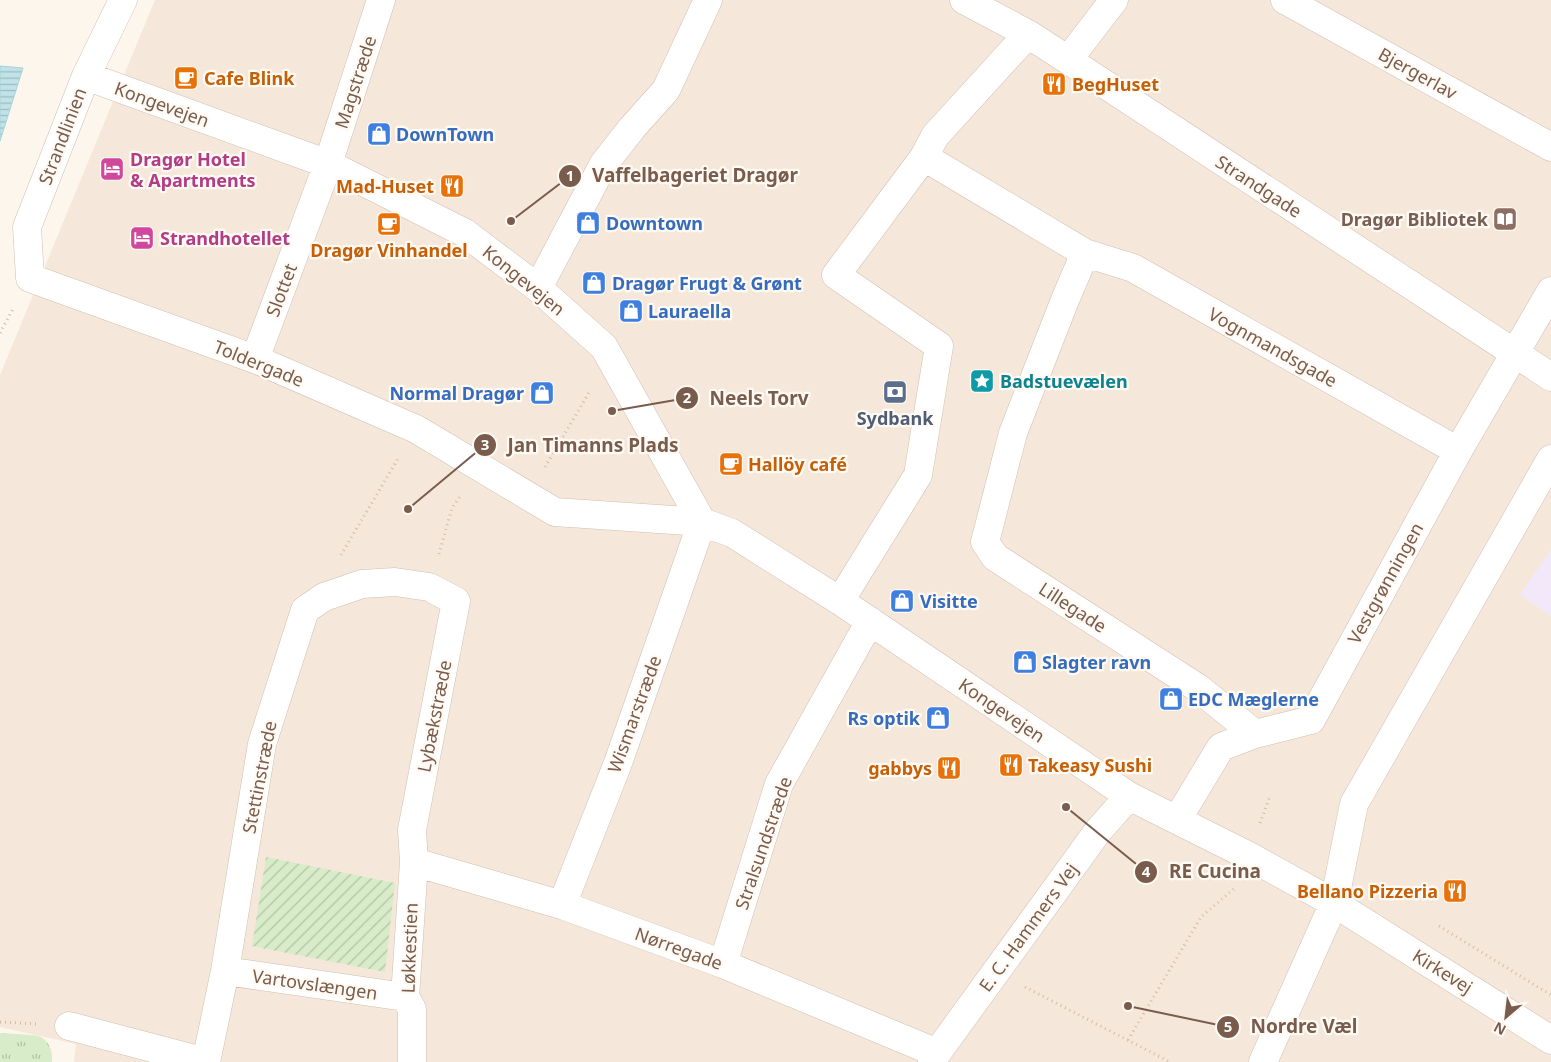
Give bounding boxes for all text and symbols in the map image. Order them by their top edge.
street label: Magstræde [329,32,381,132]
street label: Bjergerlav [1374,42,1462,105]
cafe icon: Cafe Blink [173,65,199,91]
place label: Cafe Blink [204,66,295,90]
restaurant icon: BegHuset [1041,71,1067,97]
place label: BegHuset [1072,72,1159,96]
street label: Kongevejen [111,76,213,132]
street label: Strandlinien [33,84,91,188]
shop icon: DownTown [366,121,392,147]
place label: DownTown [396,122,494,146]
place label: Dragør Hotel & Apartments [130,147,256,192]
street label: Strandgade [1211,149,1307,223]
hotel icon: Dragør Hotel & Apartments [99,156,125,182]
callout: Vaffelbageriet Dragør [557,159,808,193]
text: Vaffelbageriet Dragør [592,162,799,188]
text: 1 [566,165,574,185]
restaurant icon: Mad-Huset [439,173,465,199]
place label: Mad-Huset [336,174,434,198]
library icon: Dragør Bibliotek [1492,206,1518,232]
place label: Dragør Bibliotek [1341,207,1489,231]
shop icon: Downtown [575,210,601,236]
cafe icon: Dragør Vinhandel [376,211,402,237]
place label: Downtown [606,211,703,235]
hotel icon: Strandhotellet [129,225,155,251]
place label: Strandhotellet [160,226,290,250]
place label: Dragør Vinhandel [310,238,468,262]
street label: Kongevejen [478,239,570,321]
street label: Slottet [260,260,302,320]
shop icon: Dragør Frugt & Grønt [581,270,607,296]
place label: Dragør Frugt & Grønt [612,271,802,295]
shop icon: Lauraella [618,298,644,324]
place label: Lauraella [648,299,731,323]
street label: Vognmandsgade [1204,302,1342,392]
street label: Toldergade [210,334,308,392]
place icon: Badstuevælen [969,368,995,394]
place label: Badstuevælen [1000,369,1128,393]
bank icon: Sydbank [882,379,908,405]
shop icon: Normal Dragør [529,380,555,406]
place label: Normal Dragør [389,381,524,405]
callout: Neels Torv [674,381,818,415]
text: Neels Torv [709,385,809,411]
text: 2 [683,387,692,407]
place label: Sydbank [857,406,934,430]
callout: Jan Timanns Plads [472,428,688,462]
text: Jan Timanns Plads [505,432,679,458]
text: 3 [481,434,489,454]
cafe icon: Hallöy café [718,451,744,477]
place label: Hallöy café [748,452,847,476]
street label: Vestgrønningen [1342,518,1428,648]
street label: Lillegade [1035,576,1111,638]
shop icon: Visitte [889,588,915,614]
place label: Visitte [920,589,978,613]
shop icon: Slagter ravn [1012,649,1038,675]
place label: Slagter ravn [1042,650,1151,674]
street label: Wismarstræde [602,652,666,776]
street label: Lybækstræde [411,658,457,774]
street label: Kongevejen [954,672,1050,748]
shop icon: EDC Mæglerne [1158,686,1184,712]
place label: EDC Mæglerne [1188,687,1319,711]
shop icon: Rs optik [925,705,951,731]
place label: Rs optik [847,706,921,730]
street label: Stettinstræde [236,719,282,835]
restaurant icon: Takeasy Sushi [998,752,1024,778]
place label: Takeasy Sushi [1028,753,1152,777]
restaurant icon: gabbys [936,755,962,781]
place label: gabbys [868,756,932,780]
street label: Stralsundstræde [729,773,797,913]
callout: RE Cucina [1134,855,1271,889]
street label: E. C. Hammers Vej [973,858,1083,996]
text: RE Cucina [1169,858,1261,884]
text: 4 [1142,861,1151,881]
restaurant icon: Bellano Pizzeria [1442,878,1468,904]
place label: Bellano Pizzeria [1297,879,1438,903]
street label: Løkkestien [395,902,423,994]
street label: Nørregade [632,921,726,975]
street label: Kirkevej [1408,943,1478,999]
street label: Vartovslængen [251,963,379,1005]
north arrow [1481,992,1531,1042]
callout: Nordre Væl [1215,1010,1367,1044]
text: Nordre Væl [1251,1013,1357,1039]
text: 5 [1224,1016,1232,1036]
text: N [1490,1018,1509,1040]

